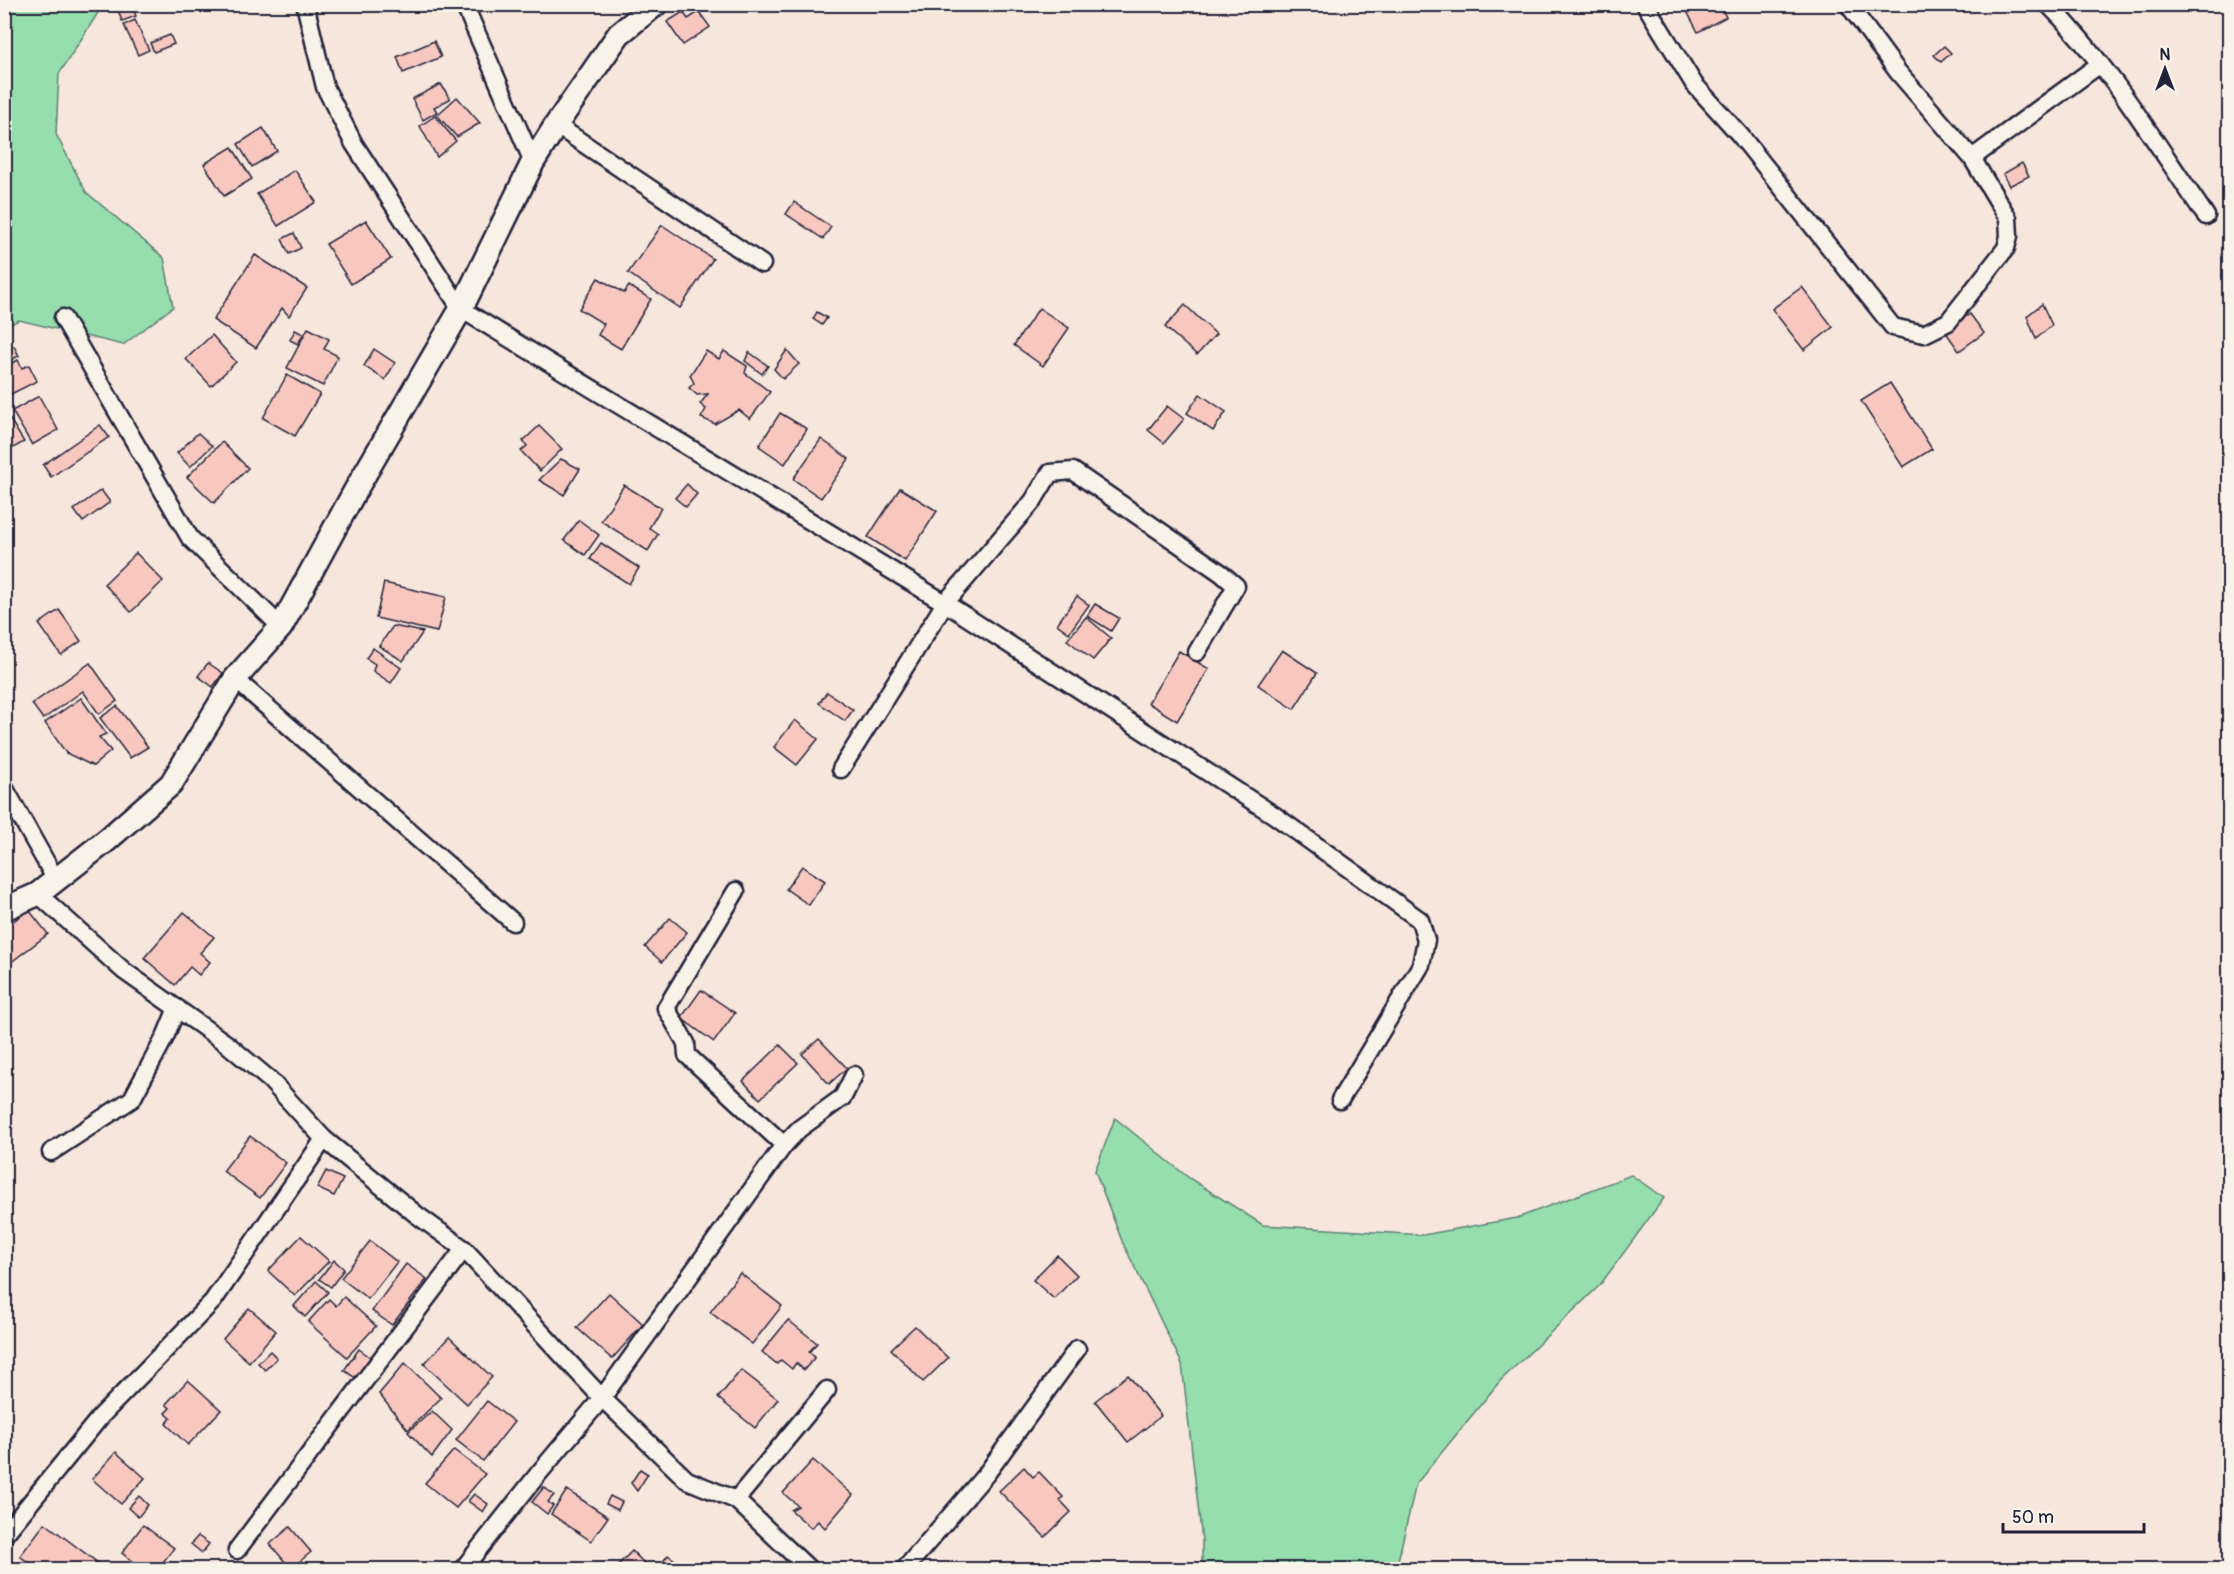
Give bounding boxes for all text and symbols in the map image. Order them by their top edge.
north arrow [2135,39,2195,99]
text: N [2160,45,2171,65]
scale bar [2003,1496,2144,1534]
text: 50 m [2012,1506,2054,1529]

